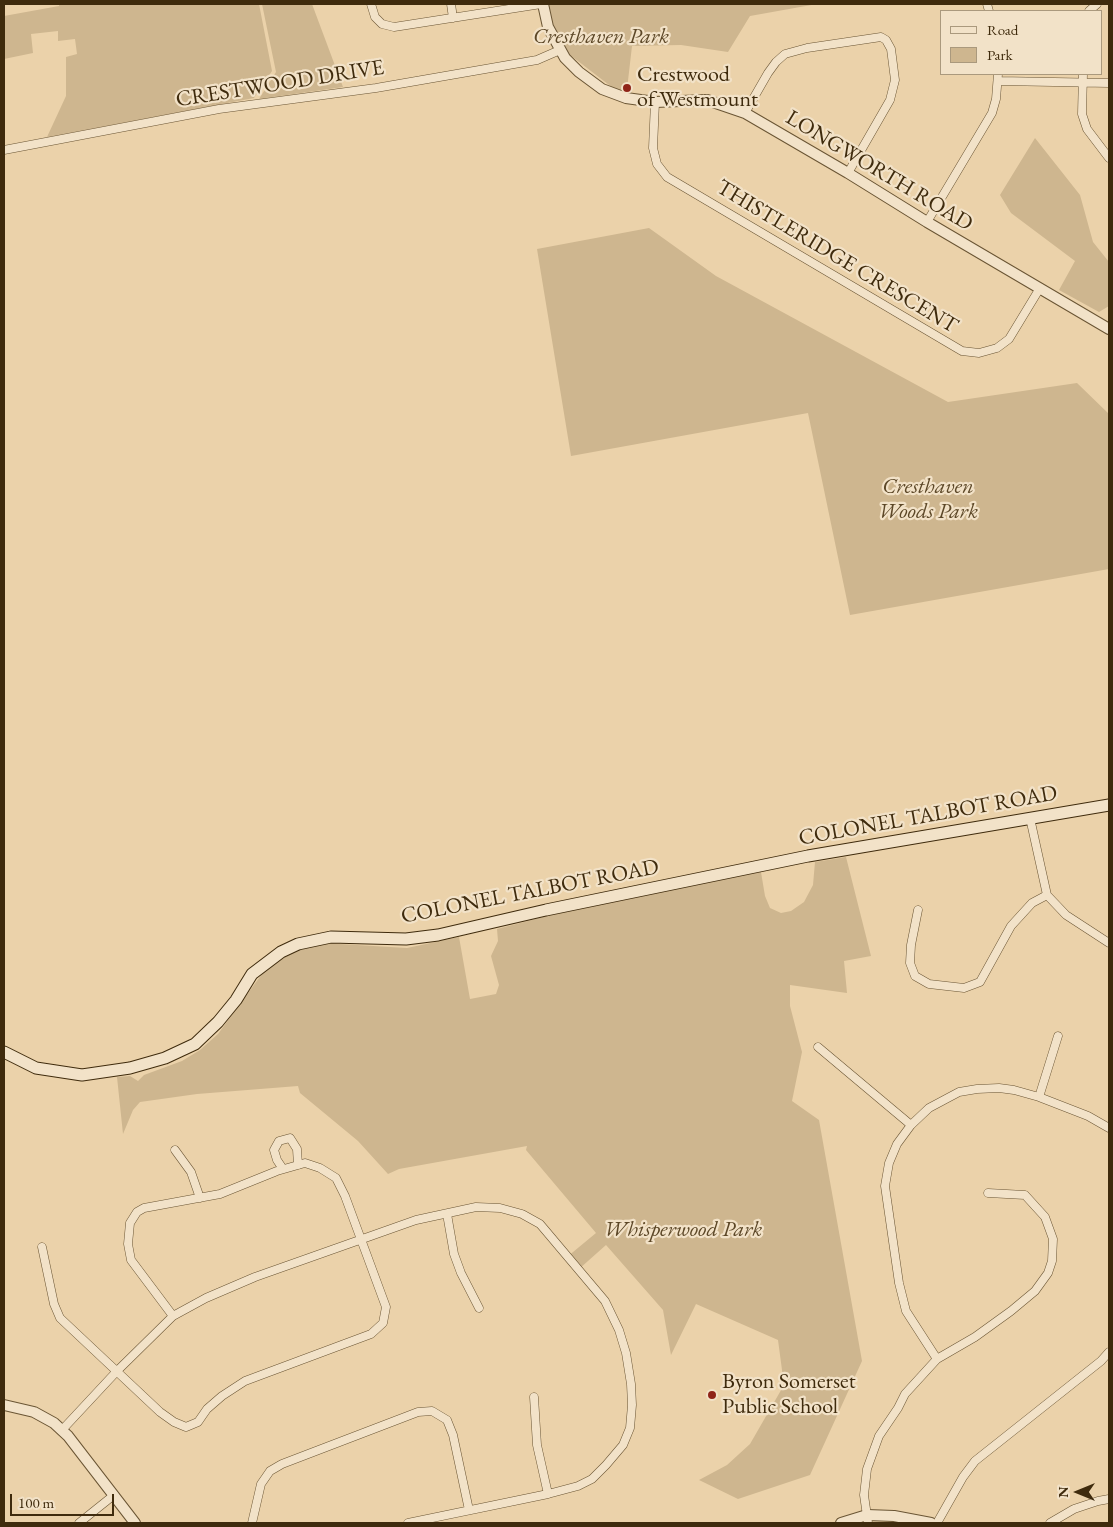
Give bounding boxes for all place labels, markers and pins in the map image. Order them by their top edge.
place label: Crestwood of Westmount [637,62,758,114]
marker: Crestwood of Westmount [621,82,633,94]
place label: Byron Somerset Public School [722,1369,856,1420]
marker: Byron Somerset Public School [706,1389,718,1401]

